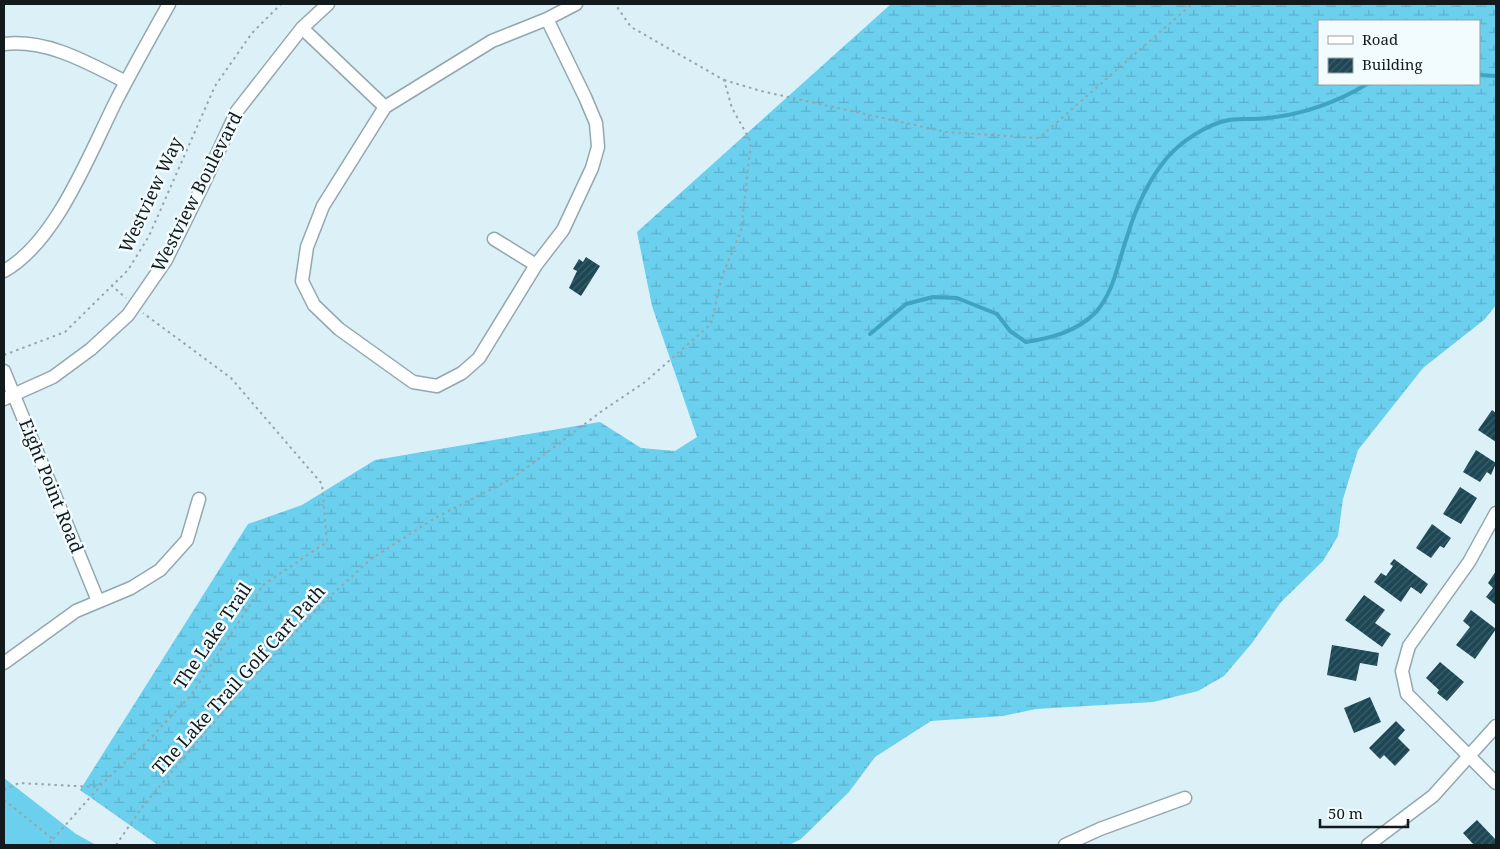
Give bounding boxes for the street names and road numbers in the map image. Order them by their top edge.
street label: Westview Boulevard [145,107,247,276]
street label: Westview Way [113,132,188,256]
street label: Eight Point Road [14,415,90,556]
street label: The Lake Trail [168,577,257,693]
street label: The Lake Trail Golf Cart Path [147,579,330,779]

